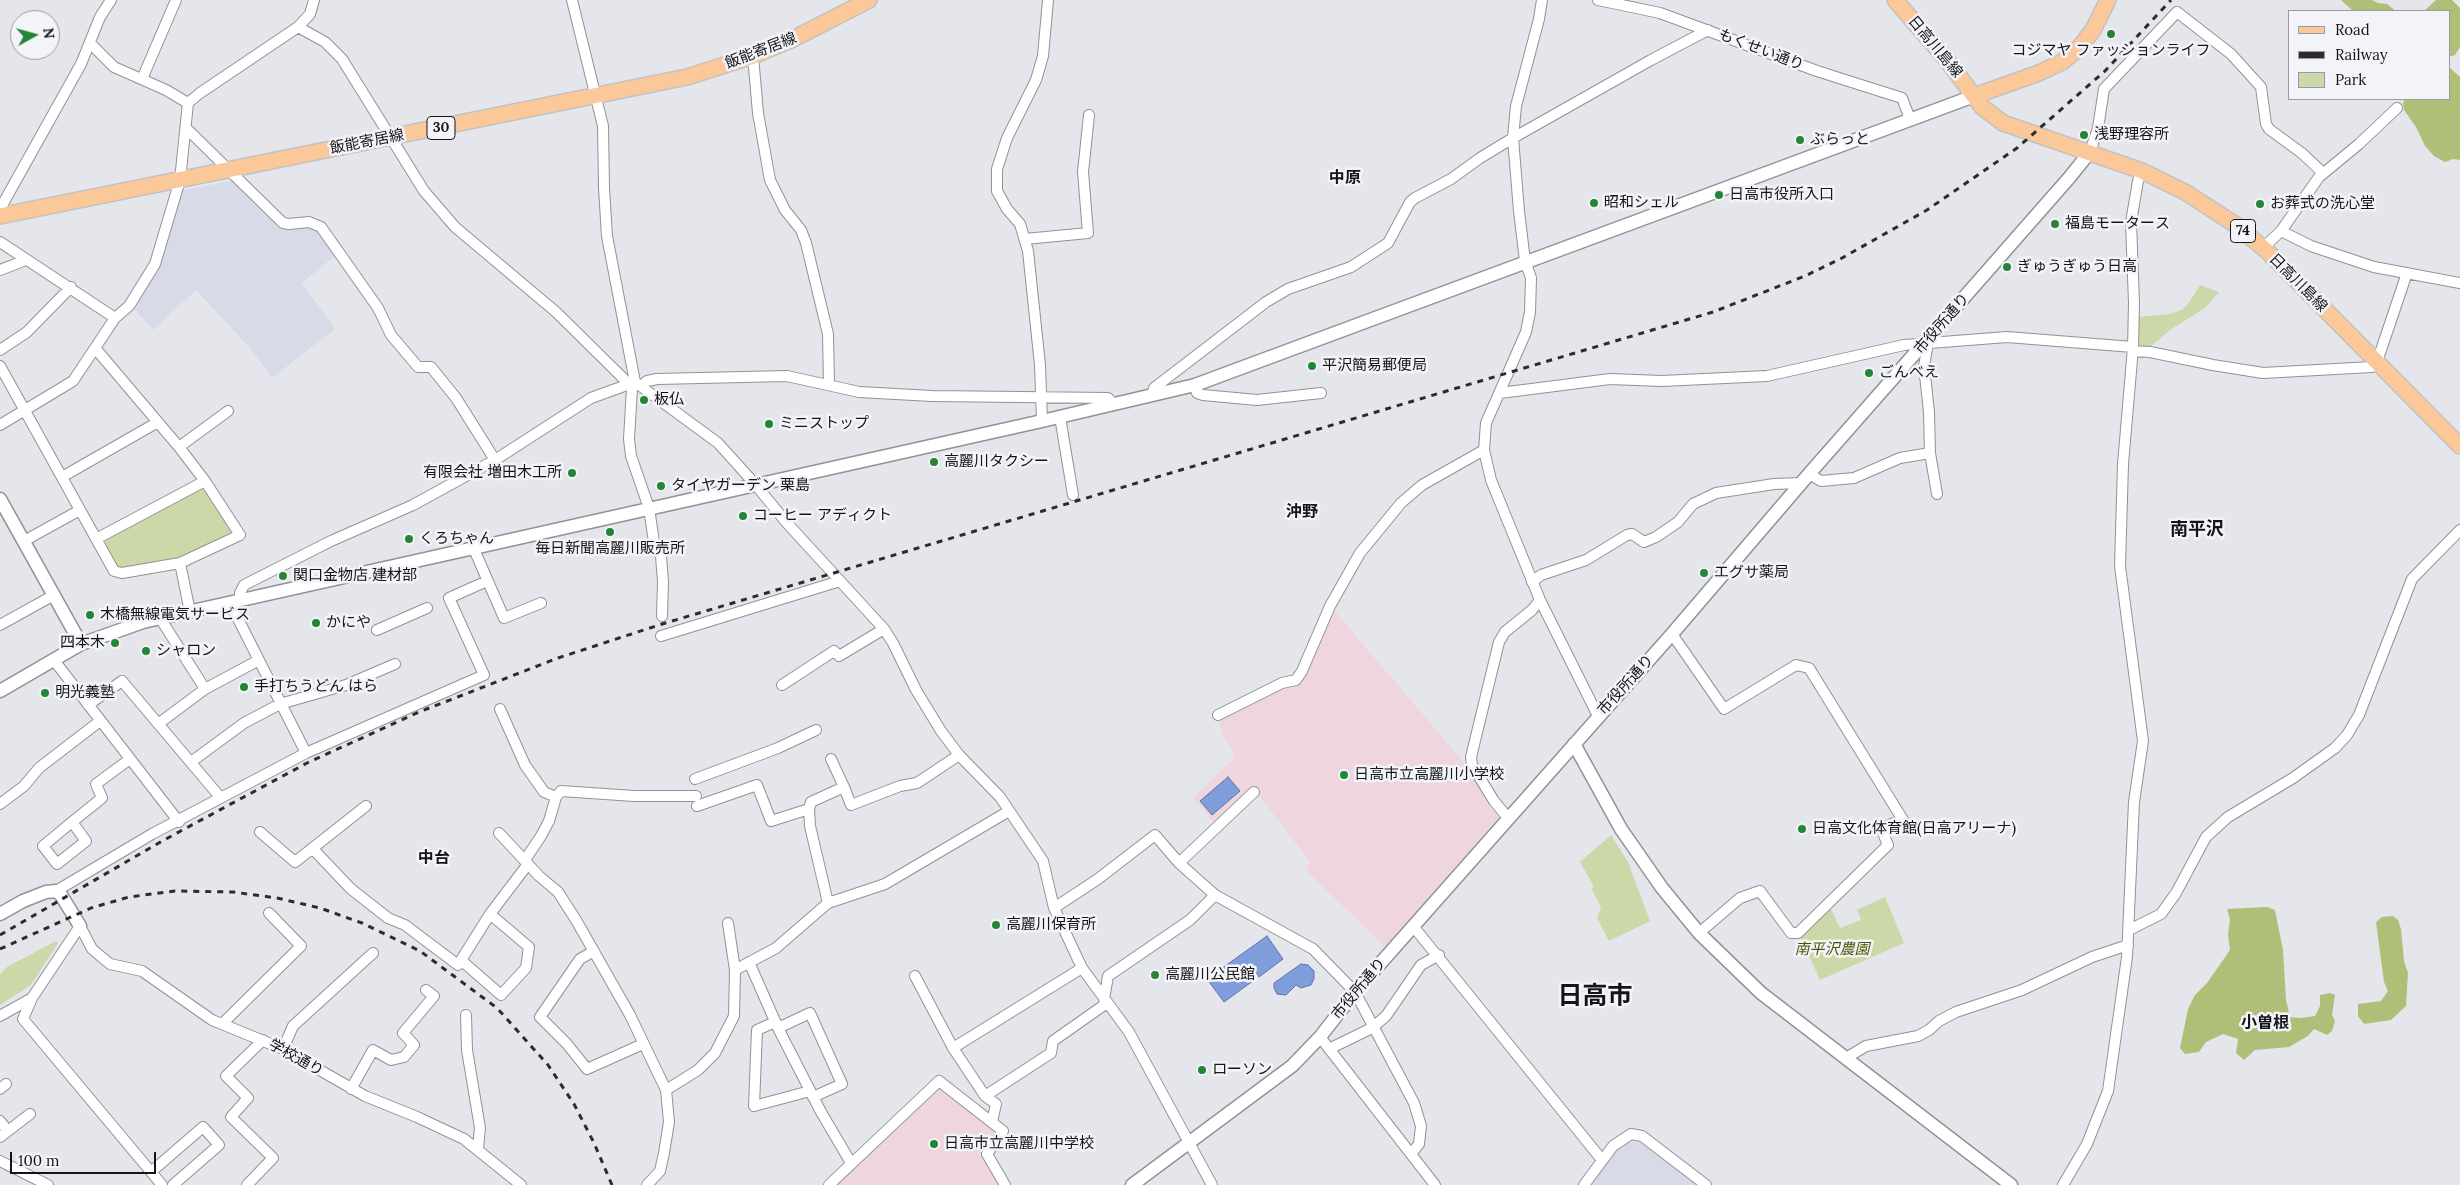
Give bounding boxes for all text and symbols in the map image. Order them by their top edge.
north arrow [10,10,60,60]
legend [2288,10,2450,100]
street label: 日高川島線 [1904,12,1966,82]
text: Road [2335,20,2370,39]
street label: もくせい通り [1716,25,1806,75]
text: N [39,27,58,40]
marker: コジマヤ ファッションライフ [2105,28,2117,40]
street label: 飯能寄居線 [723,29,799,73]
place label: コジマヤ ファッションライフ [2012,42,2210,60]
text: Railway [2335,45,2388,64]
text: Park [2335,70,2366,89]
road number: 30 [427,116,455,140]
street label: 飯能寄居線 [328,126,406,158]
place label: 浅野理容所 [2094,126,2169,144]
marker: 浅野理容所 [2078,129,2090,141]
place label: ぶらっと [1810,131,1870,149]
marker: ぶらっと [1794,134,1806,146]
district label: 中原 [1329,168,1361,188]
place label: 日高市役所入口 [1729,186,1834,204]
marker: 日高市役所入口 [1713,189,1725,201]
place label: 昭和シェル [1604,194,1679,212]
place label: お葬式の洗心堂 [2270,195,2375,213]
marker: 昭和シェル [1588,197,1600,209]
marker: お葬式の洗心堂 [2254,198,2266,210]
place label: 福島モータース [2065,215,2170,233]
marker: 福島モータース [2049,218,2061,230]
road number: 74 [2230,220,2256,242]
street label: 日高川島線 [2265,250,2331,316]
place label: ぎゅうぎゅう日高 [2017,258,2137,276]
marker: ぎゅうぎゅう日高 [2001,261,2013,273]
street label: 市役所通り [1911,290,1973,358]
place label: 平沢簡易郵便局 [1322,357,1427,375]
marker: 平沢簡易郵便局 [1306,360,1318,372]
place label: ごんべえ [1879,364,1939,382]
marker: ごんべえ [1863,367,1875,379]
place label: 板仏 [654,391,684,409]
marker: 板仏 [638,394,650,406]
place label: ミニストップ [779,415,869,433]
marker: ミニストップ [763,418,775,430]
place label: 高麗川タクシー [944,453,1049,471]
marker: 高麗川タクシー [928,456,940,468]
place label: 有限会社 増田木工所 [423,464,562,482]
marker: 有限会社 増田木工所 [566,467,578,479]
place label: タイヤガーデン 栗島 [671,477,810,495]
marker: タイヤガーデン 栗島 [655,480,667,492]
district label: 沖野 [1286,502,1318,522]
place label: コーヒー アディクト [753,507,892,525]
marker: コーヒー アディクト [737,510,749,522]
district label: 南平沢 [2170,519,2224,541]
marker: 毎日新聞高麗川販売所 [604,526,616,538]
place label: くろちゃん [419,530,494,548]
marker: くろちゃん [403,533,415,545]
place label: 毎日新聞高麗川販売所 [535,540,685,558]
place label: エグサ薬局 [1714,564,1789,582]
place label: 関口金物店 建材部 [293,567,417,585]
marker: エグサ薬局 [1698,567,1710,579]
marker: 関口金物店 建材部 [277,570,289,582]
place label: 木橋無線電気サービス [100,606,250,624]
marker: 木橋無線電気サービス [84,609,96,621]
place label: かにや [326,614,371,632]
marker: かにや [310,617,322,629]
place label: 四本木 [60,634,105,652]
marker: 四本木 [109,637,121,649]
place label: シャロン [156,642,216,660]
marker: シャロン [140,645,152,657]
street label: 市役所通り [1594,651,1658,719]
place label: 手打ちうどん はら [254,678,378,696]
marker: 手打ちうどん はら [238,681,250,693]
place label: 明光義塾 [55,684,115,702]
marker: 明光義塾 [39,687,51,699]
place label: 日高市立高麗川小学校 [1354,766,1504,784]
marker: 日高市立高麗川小学校 [1338,769,1350,781]
place label: 日高文化体育館(日高アリーナ) [1812,820,2016,838]
marker: 日高文化体育館(日高アリーナ) [1796,823,1808,835]
district label: 中台 [418,848,450,868]
place label: 高麗川保育所 [1006,916,1096,934]
marker: 高麗川保育所 [990,919,1002,931]
park label: 南平沢農園 [1795,941,1869,959]
street label: 市役所通り [1328,954,1390,1024]
place label: 高麗川公民館 [1165,966,1255,984]
marker: 高麗川公民館 [1149,969,1161,981]
district label: 日高市 [1558,982,1632,1012]
district label: 小曽根 [2241,1013,2289,1033]
street label: 学校通り [265,1036,327,1080]
place label: ローソン [1212,1061,1272,1079]
marker: ローソン [1196,1064,1208,1076]
place label: 日高市立高麗川中学校 [944,1135,1094,1153]
marker: 日高市立高麗川中学校 [928,1138,940,1150]
scale bar [12,1142,159,1174]
text: 100 m [18,1151,59,1170]

